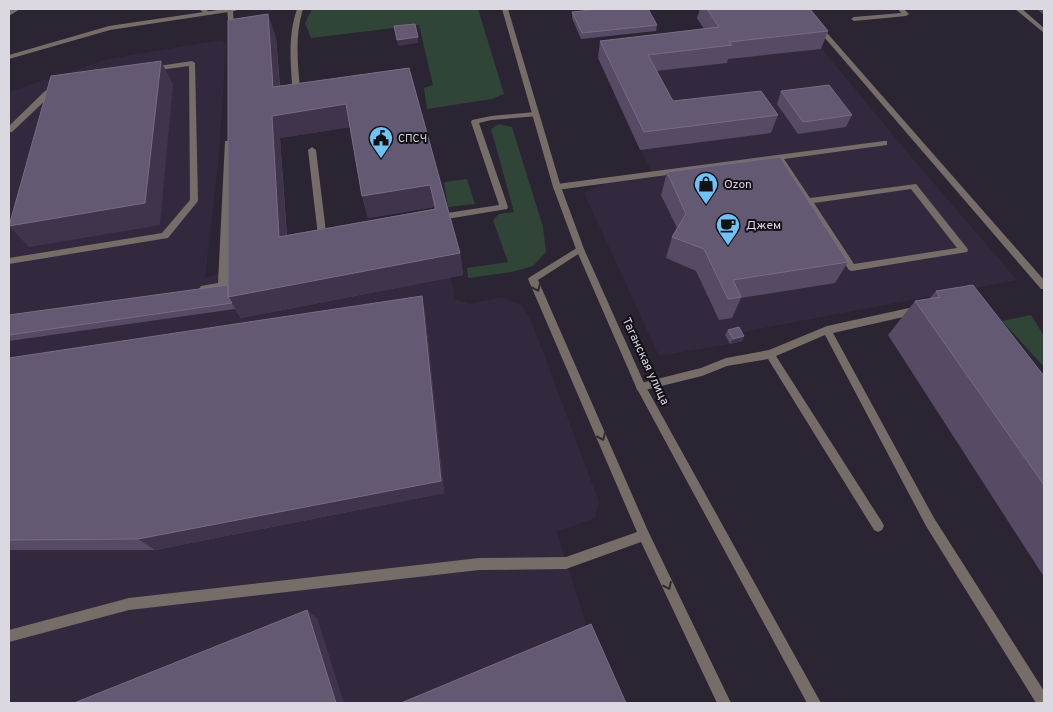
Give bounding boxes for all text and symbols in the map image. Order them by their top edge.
public building icon: СПСЧ [368,125,394,159]
place label: СПСЧ [398,132,427,146]
shop icon: Ozon [693,171,719,205]
place label: Ozon [724,177,752,193]
cafe icon: Джем [715,212,741,246]
place label: Джем [746,218,781,234]
one-way arrow [532,284,542,292]
street label: Таганская улица [618,315,672,408]
one-way arrow [596,433,606,441]
one-way arrow [662,581,673,590]

